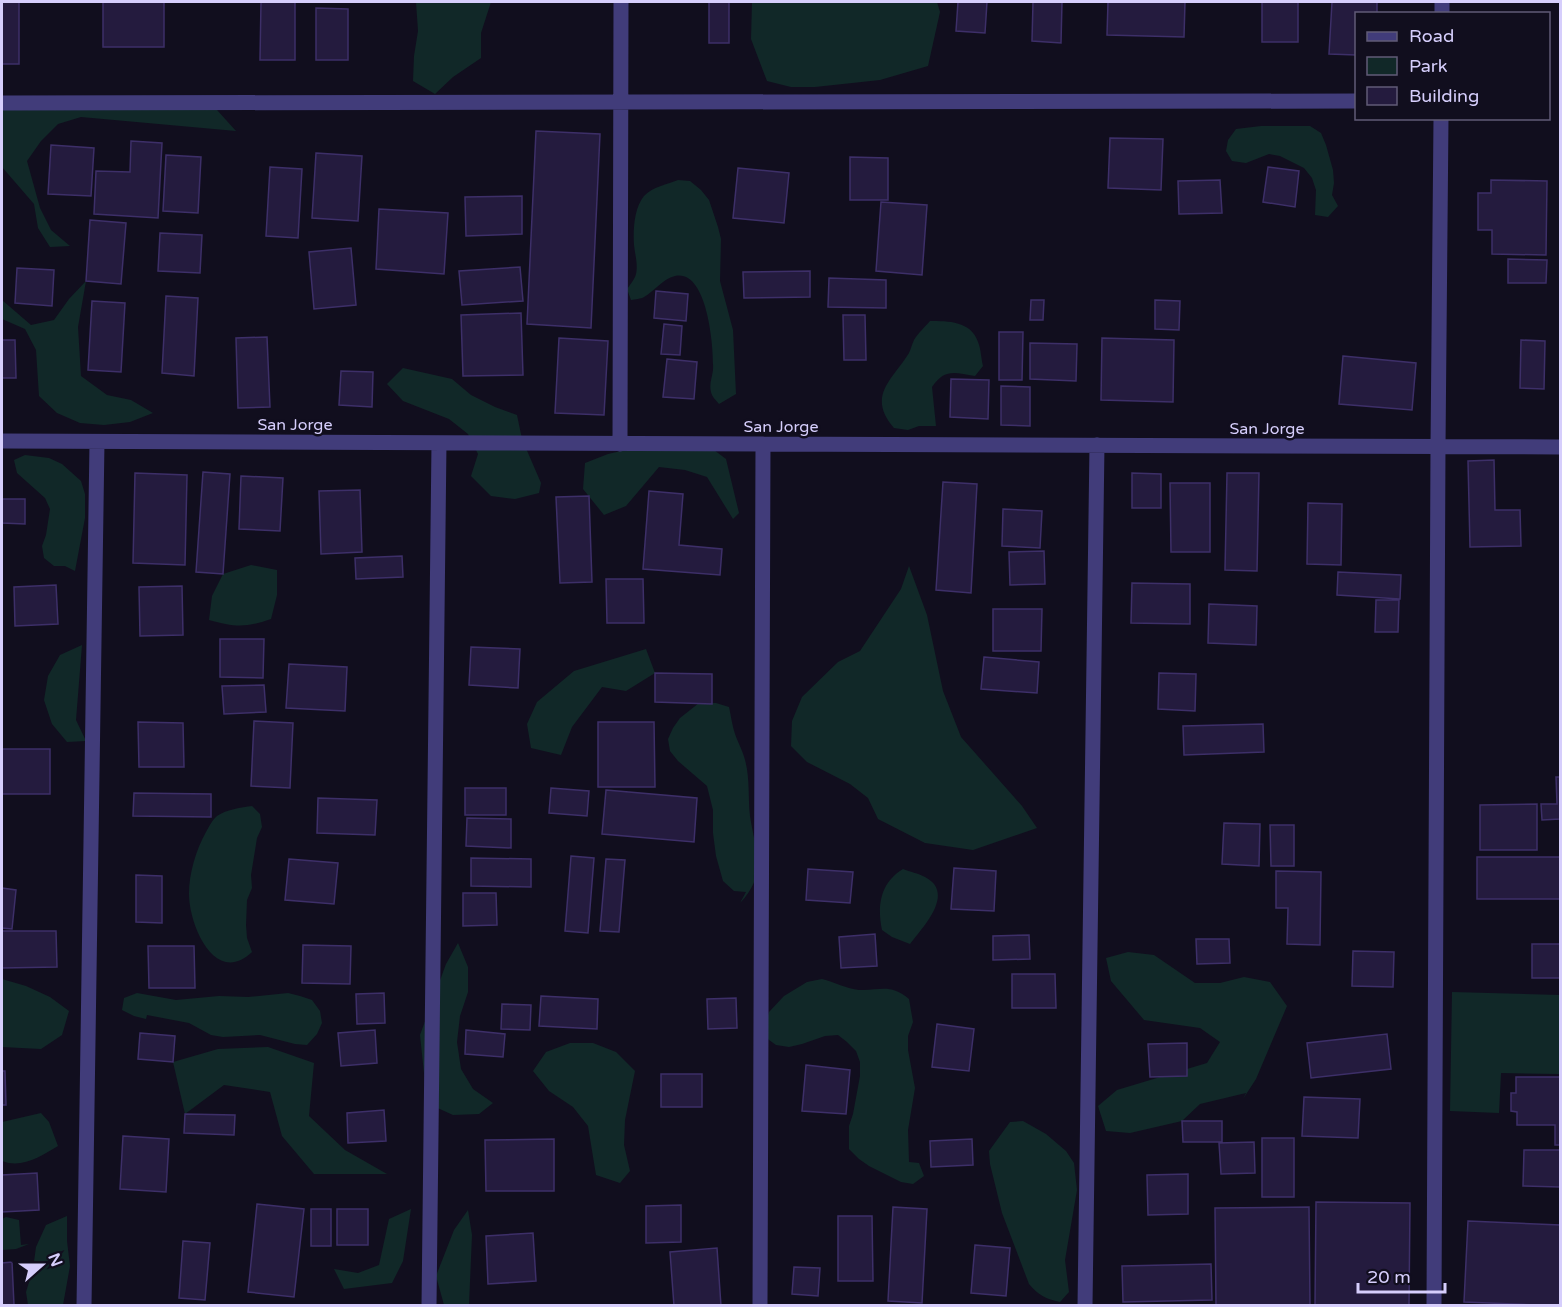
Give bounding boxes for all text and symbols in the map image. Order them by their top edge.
legend [1355,12,1550,120]
text: Road [1409,25,1454,47]
text: Park [1409,55,1448,77]
text: Building [1409,85,1479,107]
street label: San Jorge [258,415,332,435]
street label: San Jorge [744,417,818,437]
street label: San Jorge [1230,419,1304,439]
north arrow [12,1235,72,1295]
text: N [43,1250,67,1270]
scale bar [1358,1256,1445,1294]
text: 20 m [1367,1266,1411,1288]

